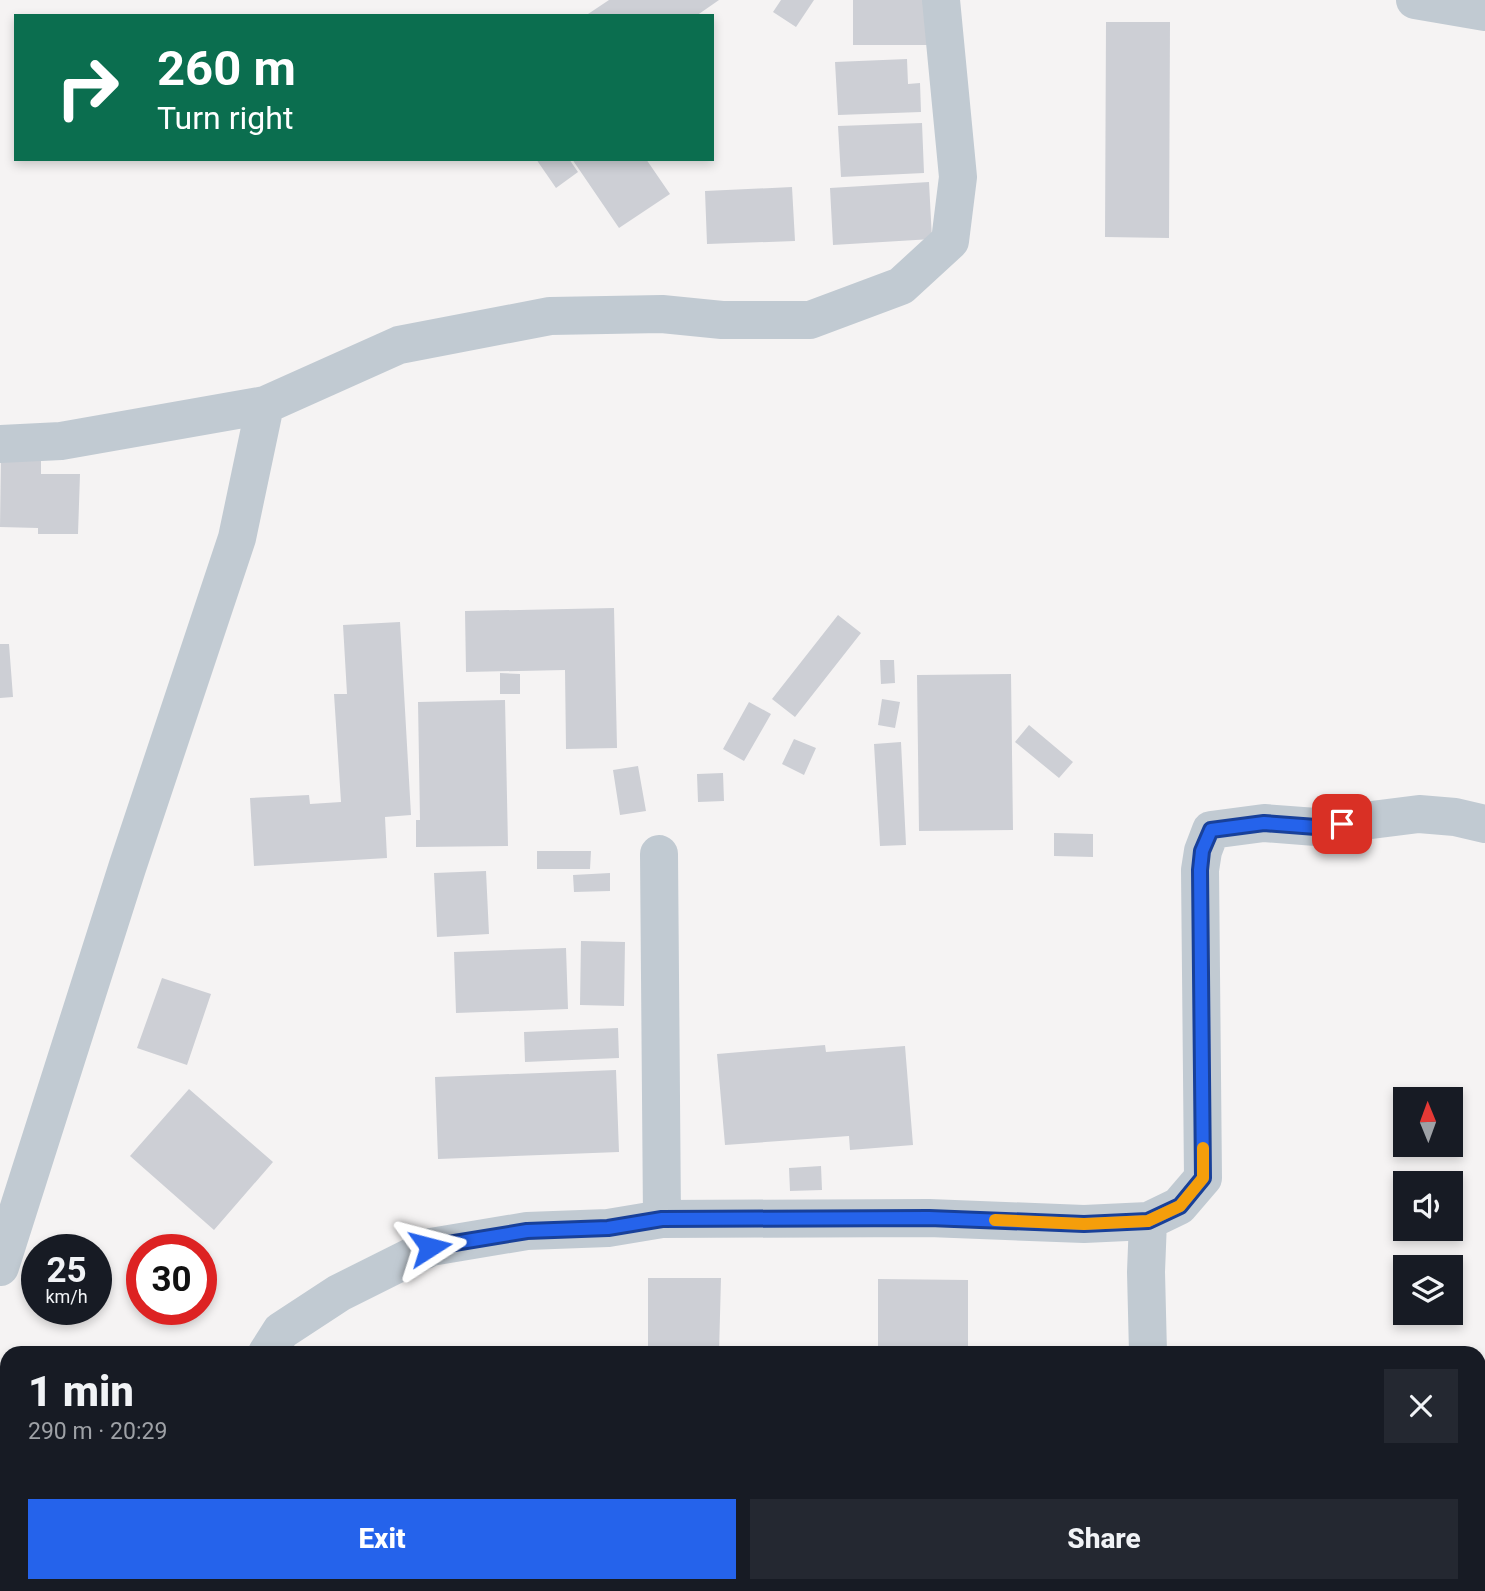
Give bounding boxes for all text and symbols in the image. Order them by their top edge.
text: 260 m [157,40,296,97]
icon: right [42,42,133,133]
text: Turn right [157,99,293,137]
pin [1312,794,1372,854]
icon: arrive [1323,805,1361,843]
north arrow [1393,1087,1463,1157]
map controls [1393,1087,1463,1325]
button: sound [1393,1171,1463,1241]
position arrow [393,1210,467,1284]
speed limit sign: 30 [126,1234,217,1325]
text: 25 [46,1250,87,1291]
button: layers [1393,1255,1463,1325]
text: km/h [45,1286,88,1307]
text: 1 min [28,1367,134,1416]
button: close [1384,1369,1458,1443]
text: 290 m · 20:29 [28,1418,167,1445]
button: Exit [28,1499,736,1579]
button: Share [750,1499,1458,1579]

